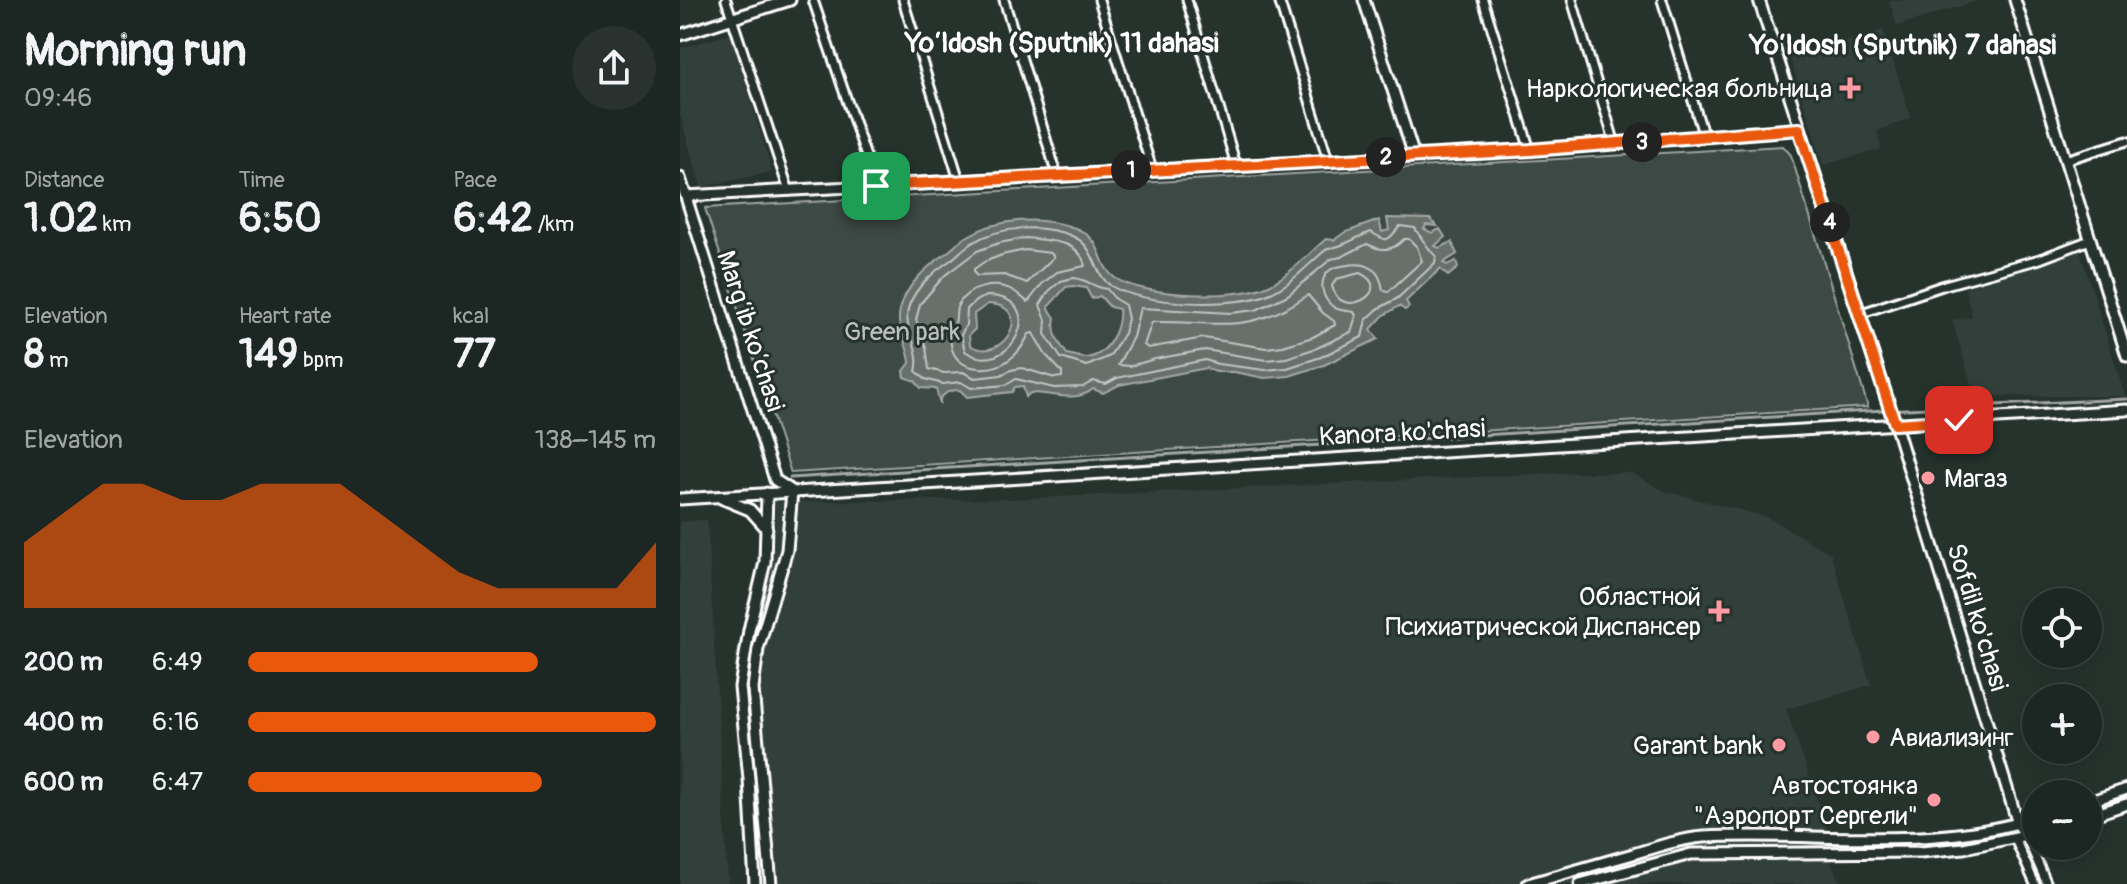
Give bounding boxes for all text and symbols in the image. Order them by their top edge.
text: Morning run [24,24,247,79]
button: share [572,26,656,110]
district label: Yo‘ldosh (Sputnik) 11 dahasi [903,26,1219,61]
district label: Yo‘ldosh (Sputnik) 7 dahasi [1748,28,2056,63]
place label: Наркологическая больница [1526,73,1832,105]
marker: Наркологическая больница [1839,77,1861,99]
text: 09:46 [24,82,92,114]
pin: 3 [1622,122,1662,162]
text: 3 [1636,128,1648,156]
pin: 2 [1366,137,1406,177]
text: 2 [1380,143,1392,171]
pin: 1 [1111,150,1151,190]
pin [842,152,910,220]
text: 1 [1127,156,1135,184]
icon: arrive [854,164,898,208]
text: Distance [24,166,104,194]
text: Time [239,166,285,194]
text: Pace [453,166,497,194]
text: 1.02 [24,194,98,243]
text: 6:50 [239,194,322,243]
text: 6:42 [453,194,533,243]
pin: 4 [1810,202,1850,242]
text: 4 [1824,208,1836,236]
text: km [98,210,132,238]
text: /km [533,210,574,238]
street label: Marg‘ib ko‘chasi [709,247,791,416]
text: Elevation [24,302,108,330]
text: Heart rate [239,302,331,330]
text: kcal [453,302,489,330]
park label: Green park [844,316,960,348]
text: 8 [24,330,44,379]
text: 149 [239,330,298,379]
text: 77 [453,330,496,379]
text: m [44,346,68,374]
text: bpm [298,346,344,374]
pin [1925,386,1993,454]
icon: check [1937,398,1981,442]
street label: Kanora ko'chasi [1318,413,1486,453]
text: Elevation [24,424,123,456]
text: 138–145 m [535,424,656,456]
place label: Магаз [1944,463,2008,495]
marker: Магаз [1919,469,1937,487]
street label: Sofdil ko'chasi [1939,540,2015,695]
place label: Областной Психиатрической Диспансер [1385,581,1701,643]
map controls [2022,588,2102,860]
button: locate [2022,588,2102,668]
marker: Областной Психиатрической Диспансер [1708,600,1730,622]
text: 200 m [24,646,103,678]
text: 6:49 [152,646,203,678]
button: + [2022,684,2102,764]
text: 400 m [24,706,103,738]
text: 6:16 [152,706,199,738]
place label: Авиализинг [1889,722,2014,754]
marker: Авиализинг [1864,728,1882,746]
place label: Garant bank [1633,730,1763,762]
marker: Garant bank [1770,736,1788,754]
text: 600 m [24,766,103,798]
text: 6:47 [152,766,203,798]
place label: Автостоянка "Аэропорт Сергели" [1694,770,1918,832]
button: − [2022,780,2102,860]
marker: Автостоянка "Аэропорт Сергели" [1925,791,1943,809]

